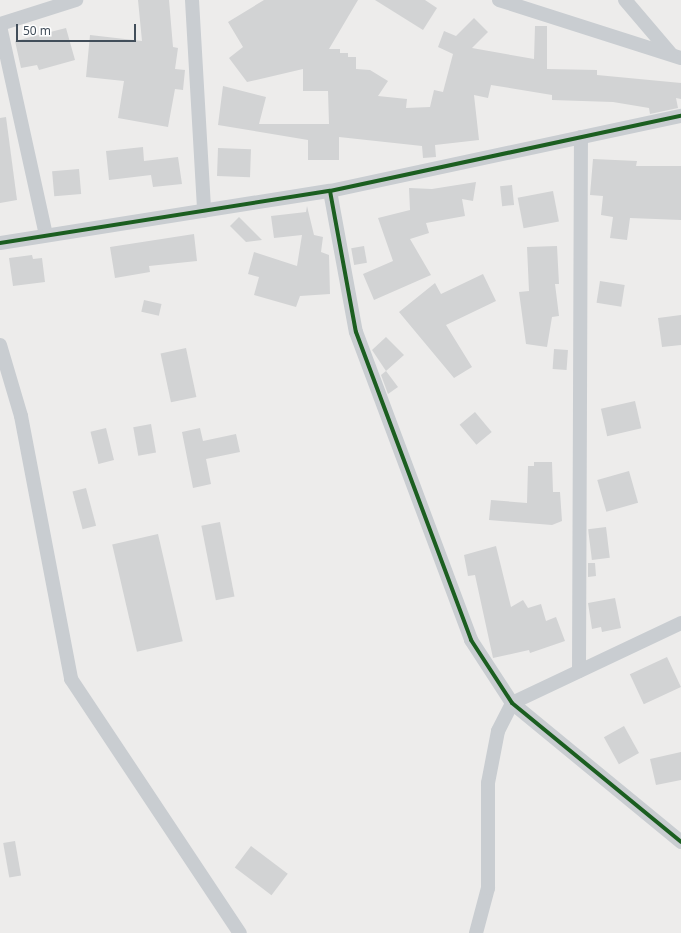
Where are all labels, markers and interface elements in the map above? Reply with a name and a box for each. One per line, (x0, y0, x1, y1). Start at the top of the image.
scale bar (18, 16, 138, 42)
text: 50 m (23, 22, 51, 39)

